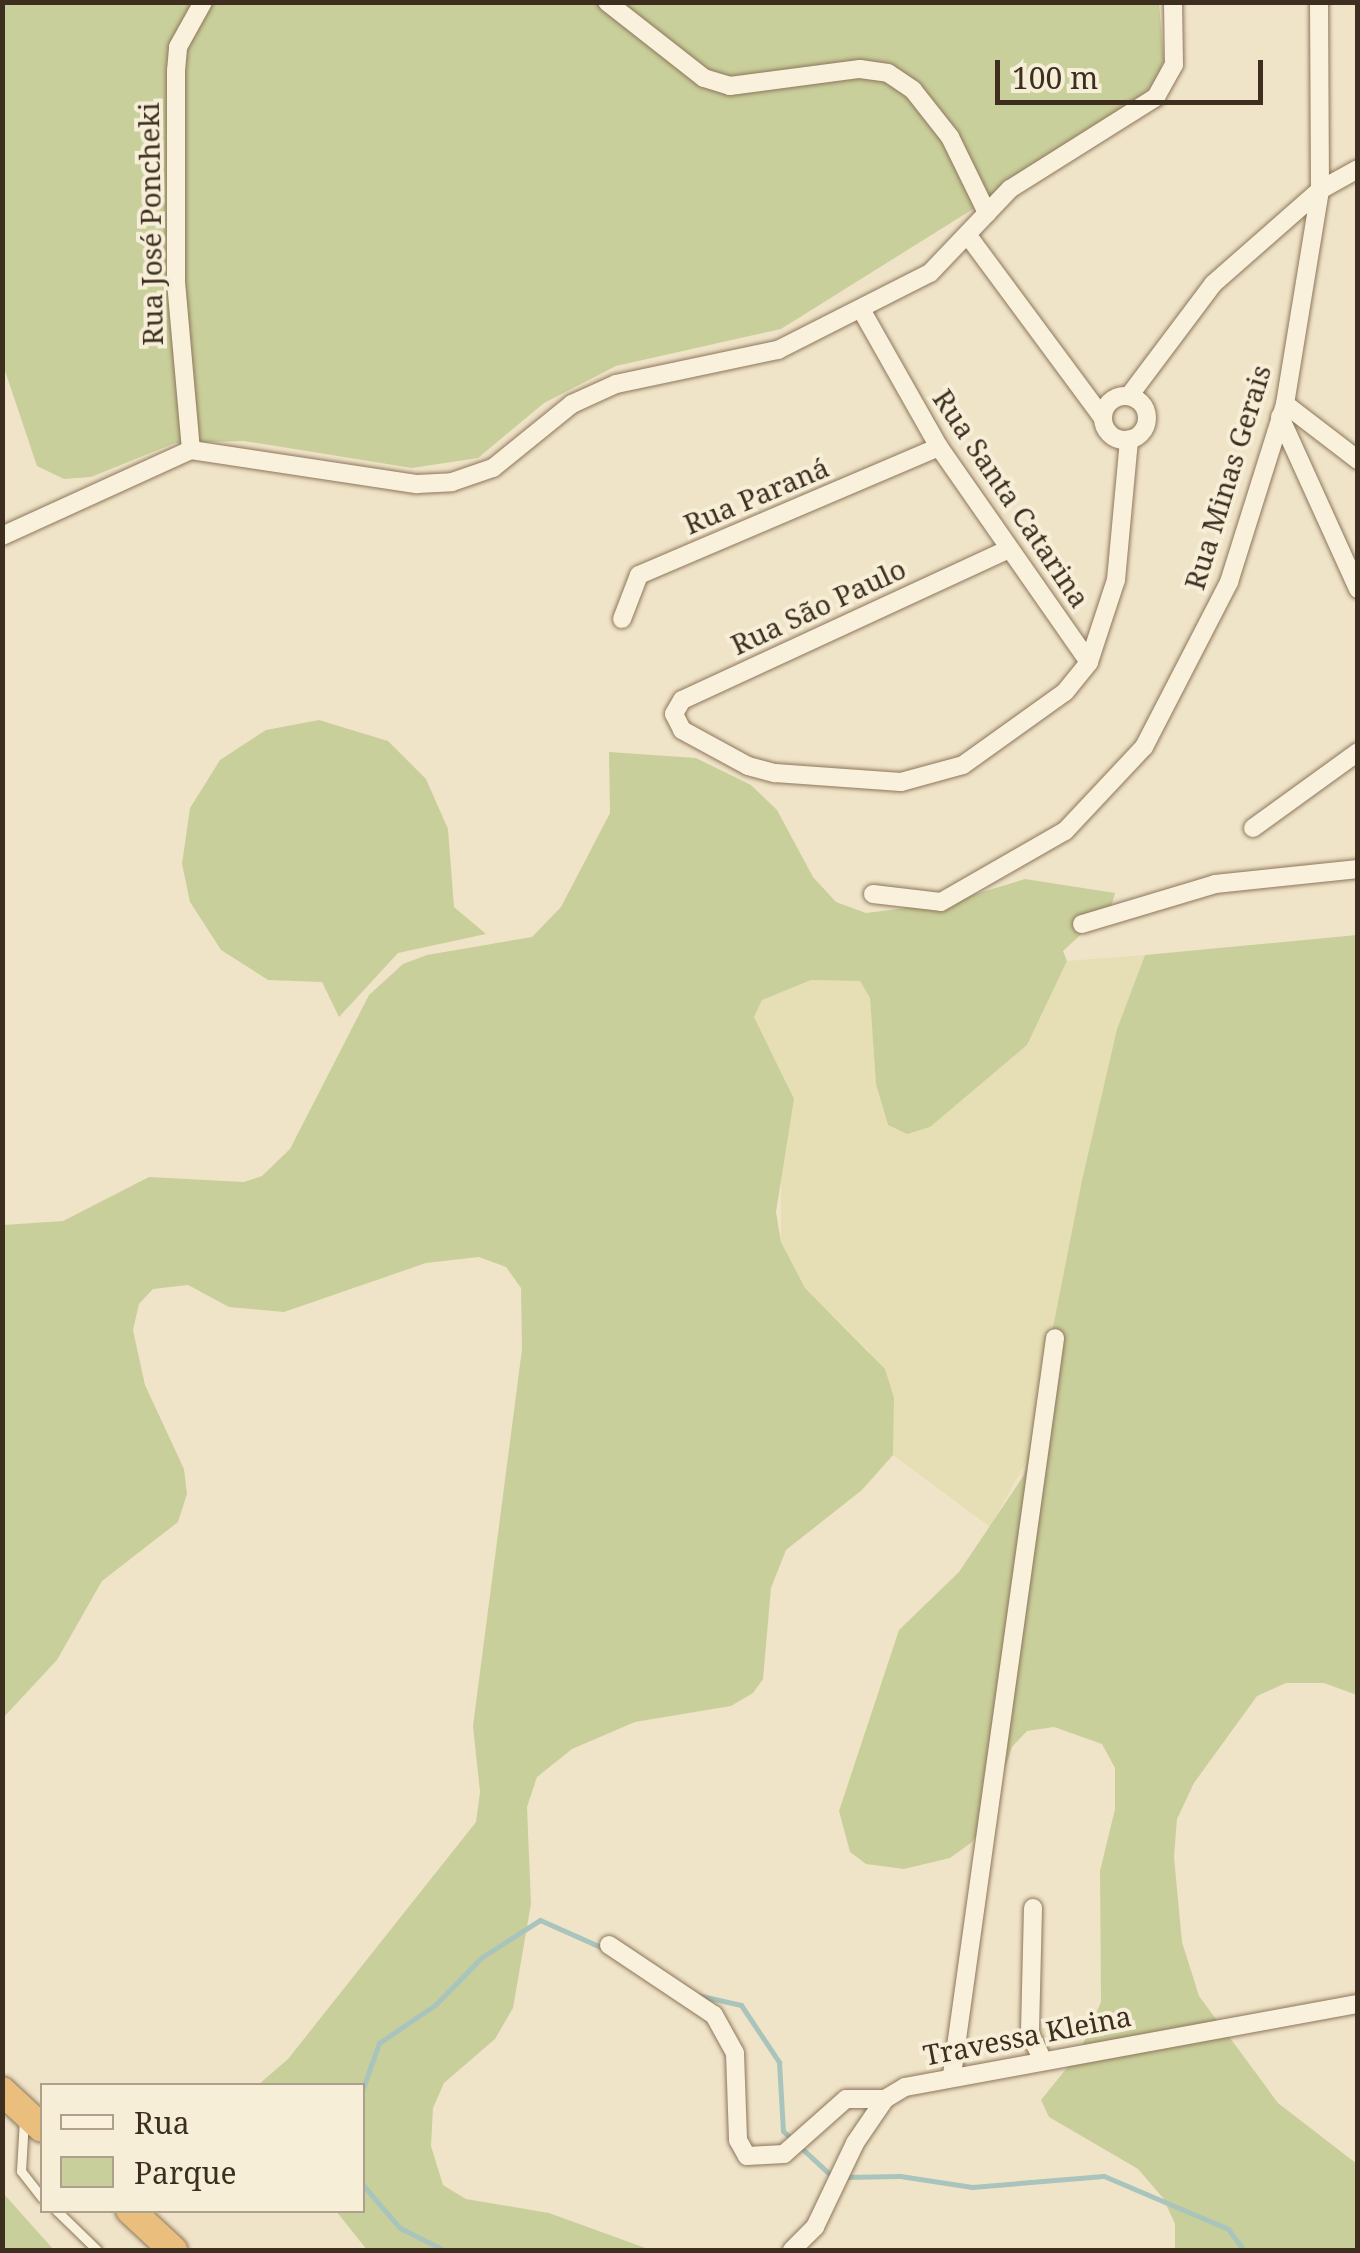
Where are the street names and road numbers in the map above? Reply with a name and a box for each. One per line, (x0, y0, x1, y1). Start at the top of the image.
street label: Rua José Poncheki (131, 102, 169, 346)
street label: Rua Minas Gerais (1177, 361, 1277, 593)
street label: Rua Santa Catarina (927, 383, 1097, 613)
street label: Rua Paraná (679, 449, 833, 541)
street label: Rua São Paulo (725, 551, 911, 661)
street label: Travessa Kleina (920, 1998, 1134, 2072)

